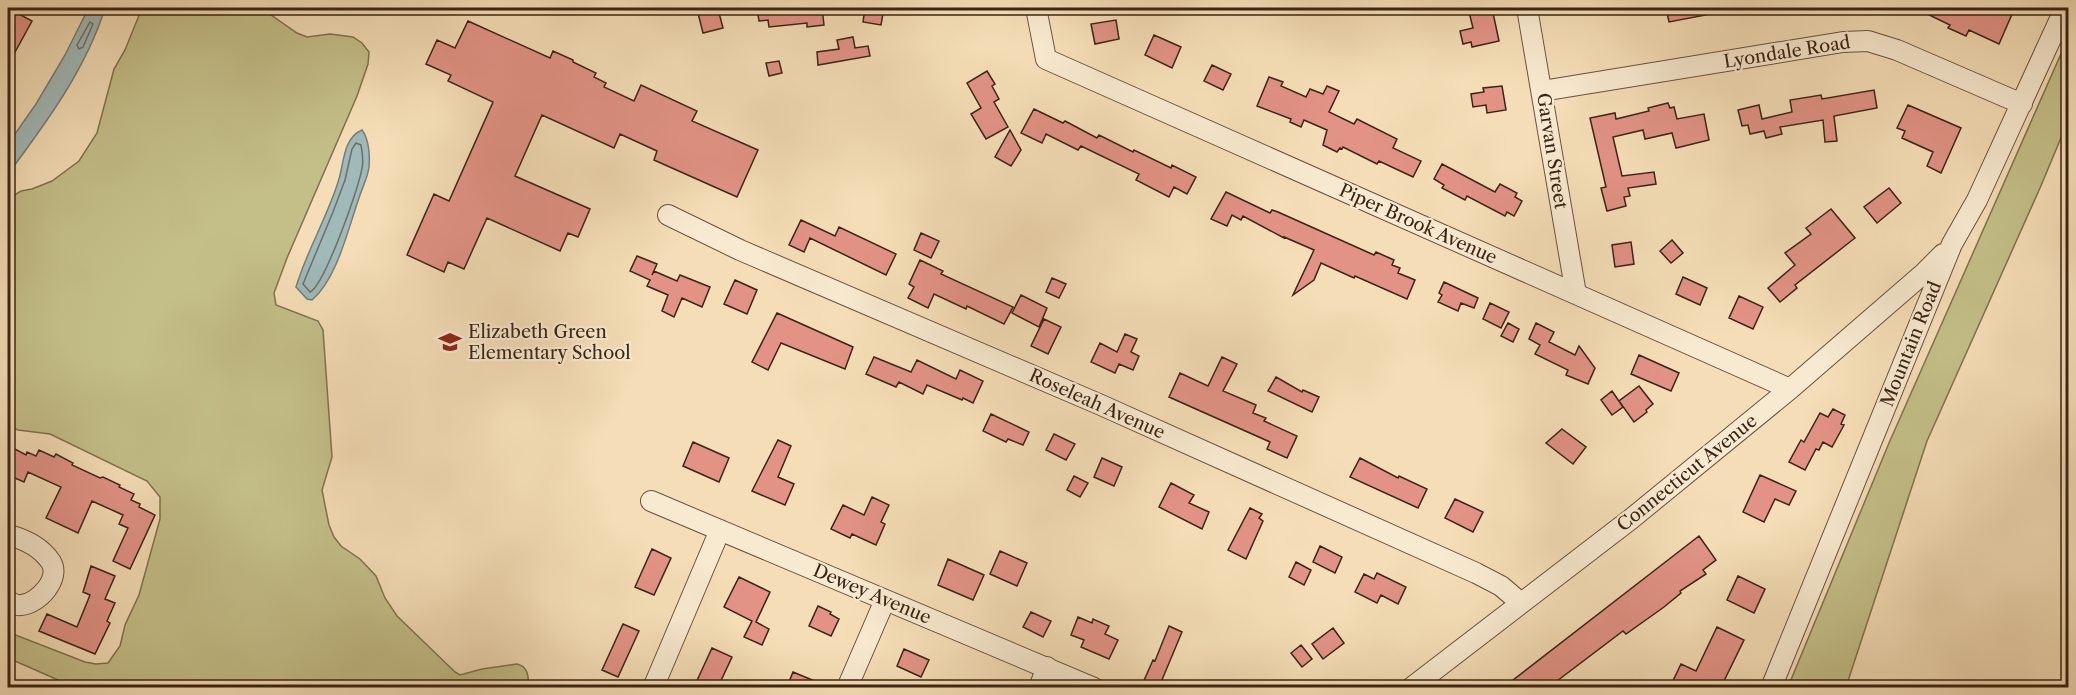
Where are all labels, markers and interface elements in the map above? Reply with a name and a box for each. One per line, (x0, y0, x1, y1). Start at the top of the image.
street label: Lyondale Road (1722, 31, 1852, 73)
street label: Garvan Street (1532, 91, 1572, 211)
street label: Piper Brook Avenue (1336, 179, 1500, 269)
street label: Mountain Road (1876, 278, 1946, 410)
place label: Elizabeth Green Elementary School (468, 321, 631, 364)
school or university icon: Elizabeth Green Elementary School (437, 329, 463, 355)
street label: Roseleah Avenue (1026, 364, 1168, 444)
street label: Connecticut Avenue (1613, 410, 1761, 536)
street label: Dewey Avenue (810, 559, 934, 629)

